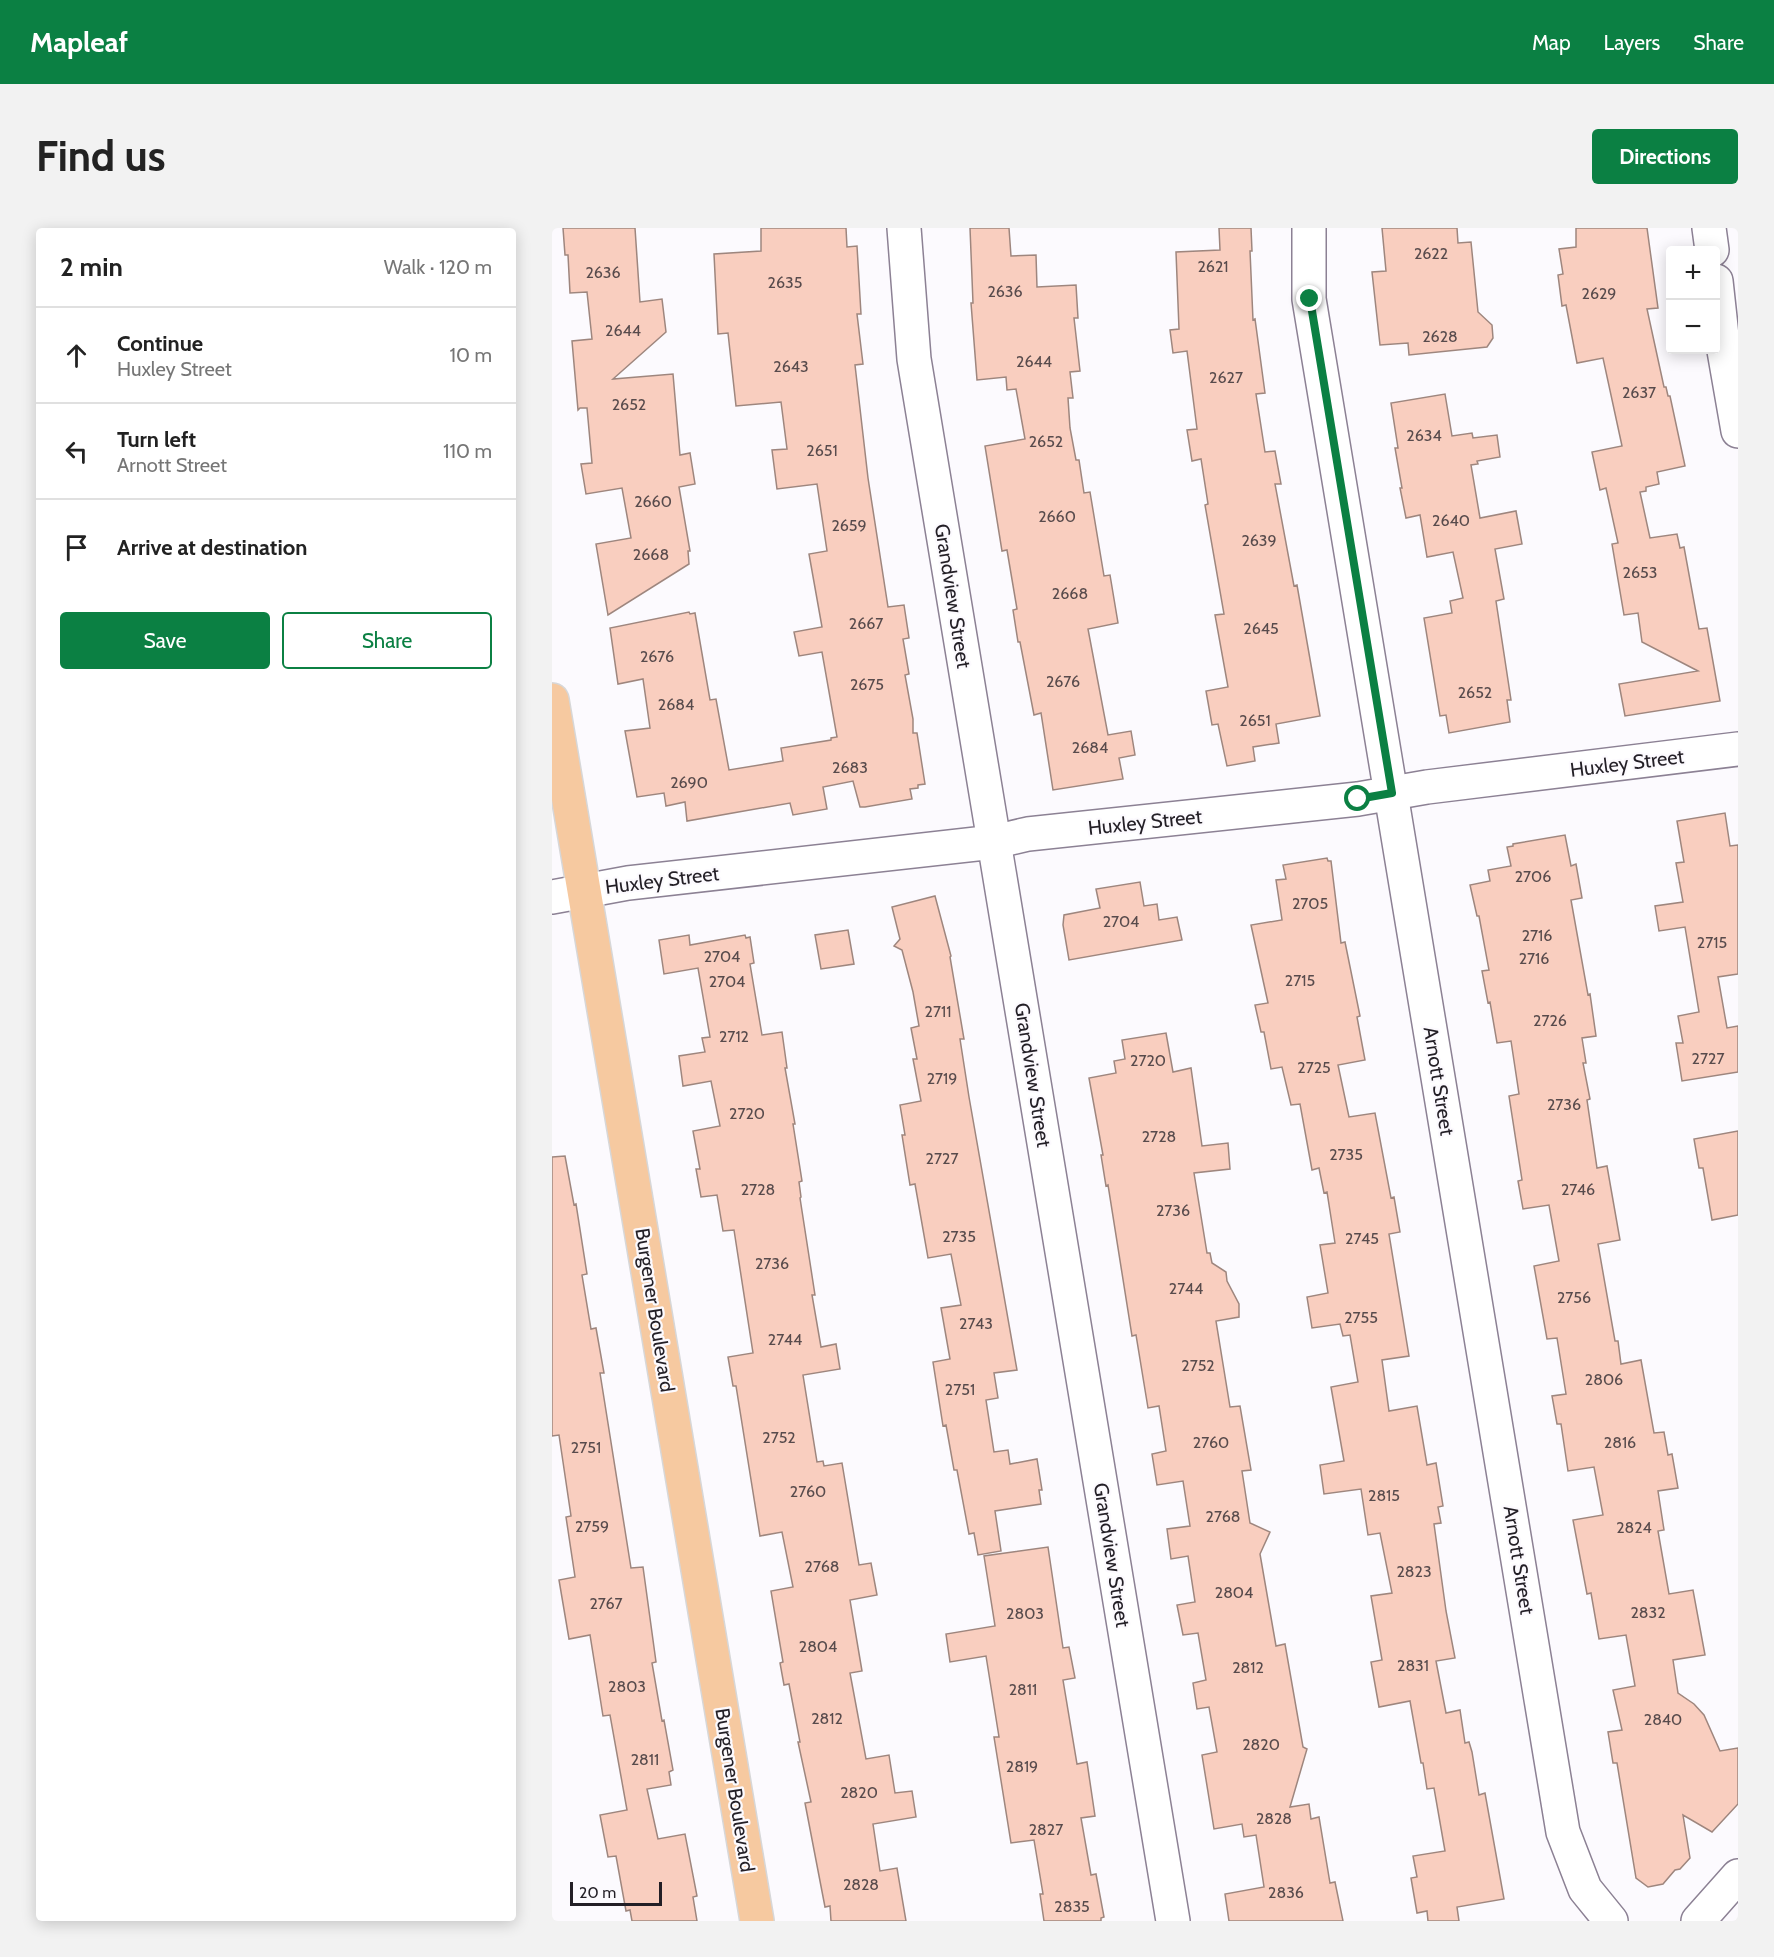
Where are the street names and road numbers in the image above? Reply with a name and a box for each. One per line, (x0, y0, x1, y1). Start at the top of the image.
street label: Grandview Street (930, 522, 976, 670)
street label: Huxley Street (1569, 744, 1686, 782)
street label: Huxley Street (1087, 804, 1204, 840)
street label: Huxley Street (604, 861, 721, 899)
street label: Grandview Street (1010, 1001, 1056, 1149)
street label: Arnott Street (1419, 1025, 1460, 1137)
street label: Burgener Boulevard (630, 1226, 680, 1394)
street label: Grandview Street (1089, 1481, 1135, 1629)
street label: Arnott Street (1499, 1504, 1540, 1616)
street label: Burgener Boulevard (710, 1706, 760, 1874)

